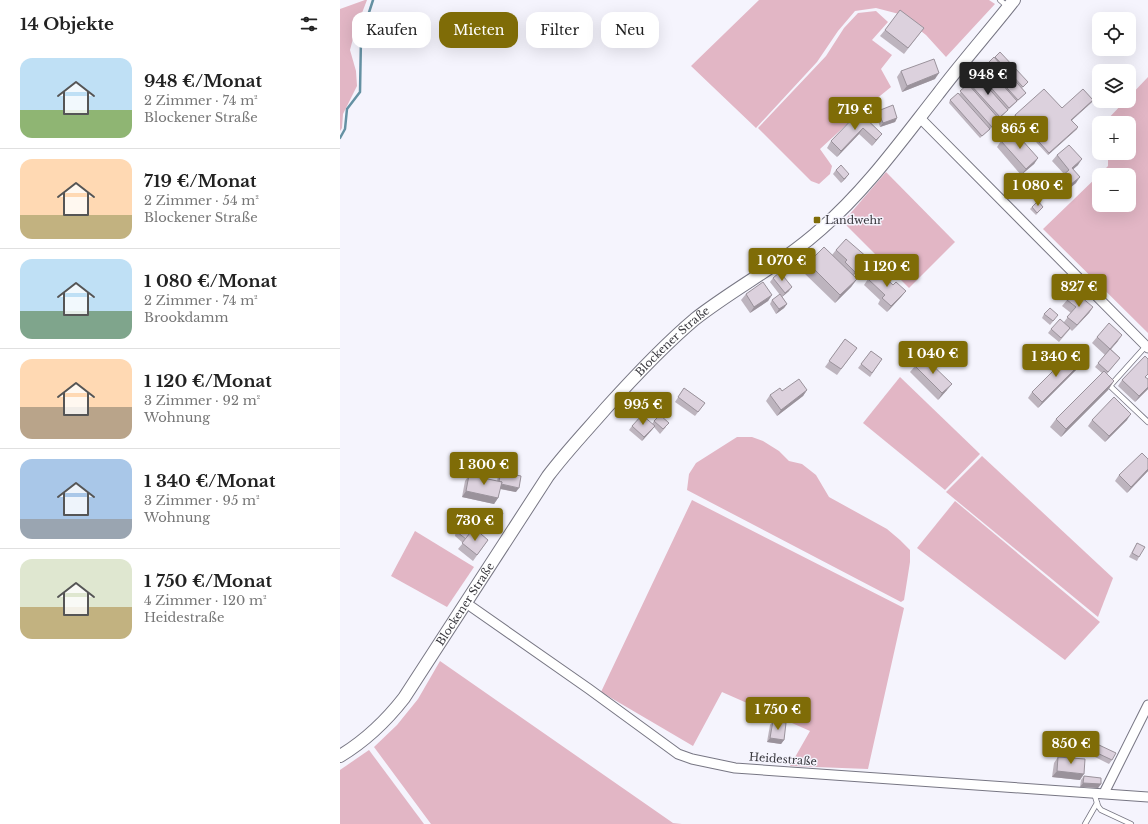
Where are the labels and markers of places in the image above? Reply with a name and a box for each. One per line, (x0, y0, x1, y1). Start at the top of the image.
pin: 948 € (960, 62, 1016, 96)
pin: 719 € (827, 97, 883, 131)
pin: 865 € (992, 116, 1048, 150)
pin: 1 080 € (1001, 173, 1075, 207)
place label: Landwehr (825, 213, 883, 227)
marker: Landwehr (812, 215, 822, 225)
pin: 1 070 € (745, 248, 819, 282)
pin: 1 120 € (850, 254, 924, 288)
pin: 827 € (1051, 274, 1107, 308)
pin: 1 040 € (896, 341, 970, 375)
pin: 1 340 € (1019, 344, 1093, 378)
pin: 995 € (615, 392, 671, 426)
pin: 1 300 € (447, 452, 521, 486)
pin: 730 € (447, 508, 503, 542)
pin: 1 750 € (741, 697, 815, 731)
pin: 850 € (1043, 731, 1099, 765)

